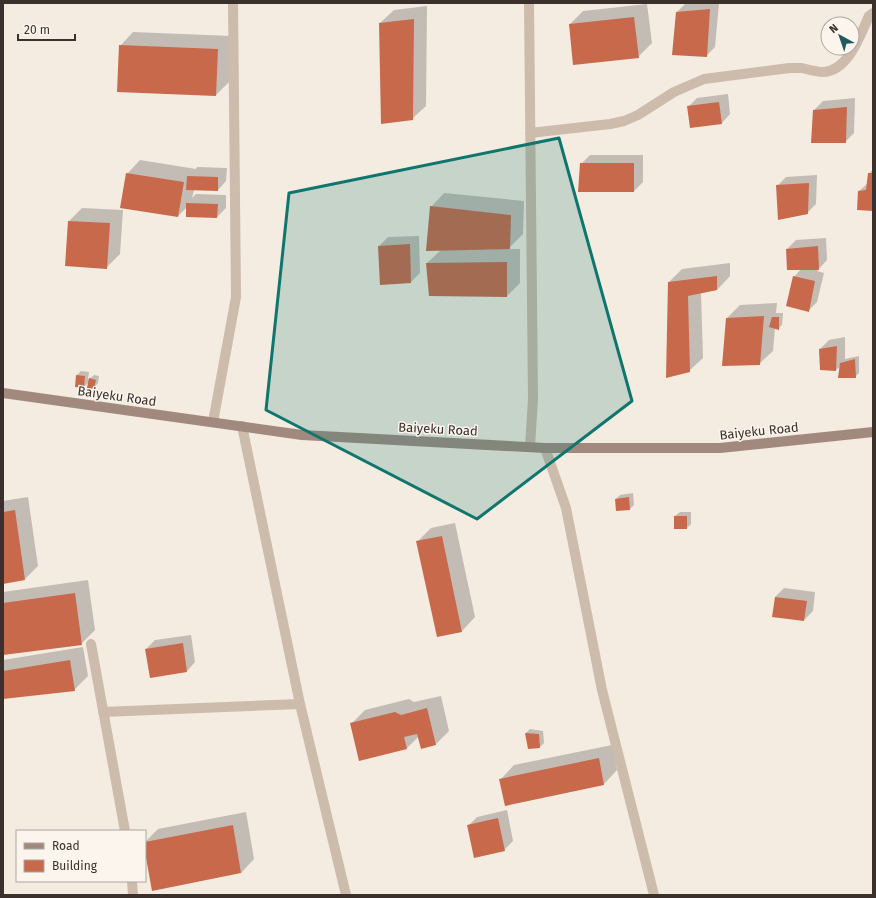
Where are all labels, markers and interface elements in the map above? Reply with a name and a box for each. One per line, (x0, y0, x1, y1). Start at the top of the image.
scale bar (18, 16, 75, 42)
north arrow (820, 16, 860, 56)
text: N (827, 21, 841, 36)
text: 20 m (24, 23, 50, 37)
street label: Baiyeku Road (77, 383, 157, 409)
street label: Baiyeku Road (398, 419, 478, 439)
street label: Baiyeku Road (719, 419, 799, 443)
legend (16, 830, 146, 882)
text: Road (52, 839, 80, 853)
text: Building (52, 859, 98, 873)

